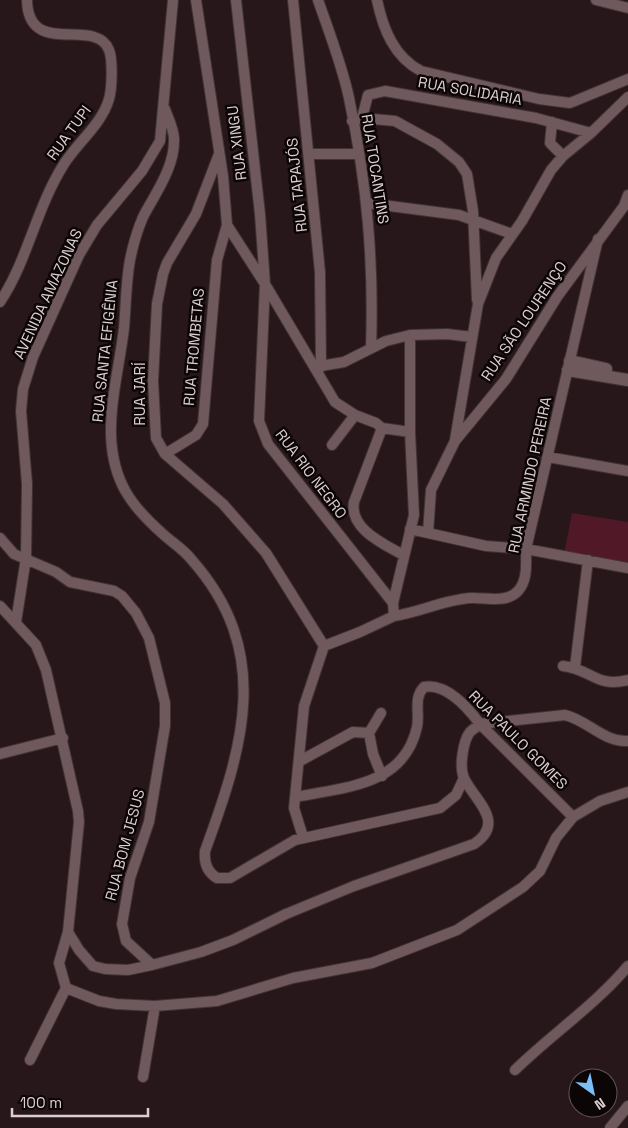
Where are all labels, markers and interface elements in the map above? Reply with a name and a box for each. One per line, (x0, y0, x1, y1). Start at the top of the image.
street label: RUA SOLIDARIA (417, 72, 524, 109)
street label: RUA TUPI (42, 101, 95, 164)
street label: RUA XINGU (222, 104, 251, 182)
street label: RUA TOCANTINS (357, 113, 394, 225)
street label: RUA TAPAJÓS (282, 137, 311, 233)
street label: AVENIDA AMAZONAS (9, 226, 86, 362)
street label: RUA SÃO LOURENÇO (477, 257, 571, 384)
street label: RUA SANTA EFIGÊNIA (88, 278, 121, 423)
street label: RUA TROMBETAS (179, 287, 208, 407)
street label: RUA JARÍ (130, 362, 149, 426)
street label: RUA ARMINDO PEREIRA (504, 394, 555, 555)
street label: RUA RIO NEGRO (272, 425, 351, 522)
street label: RUA PAULO GOMES (465, 686, 572, 793)
street label: RUA BOM JESUS (100, 787, 149, 903)
north arrow (568, 1068, 618, 1118)
scale bar (12, 1086, 149, 1118)
text: 100 m (20, 1093, 62, 1112)
text: N (591, 1094, 609, 1114)

